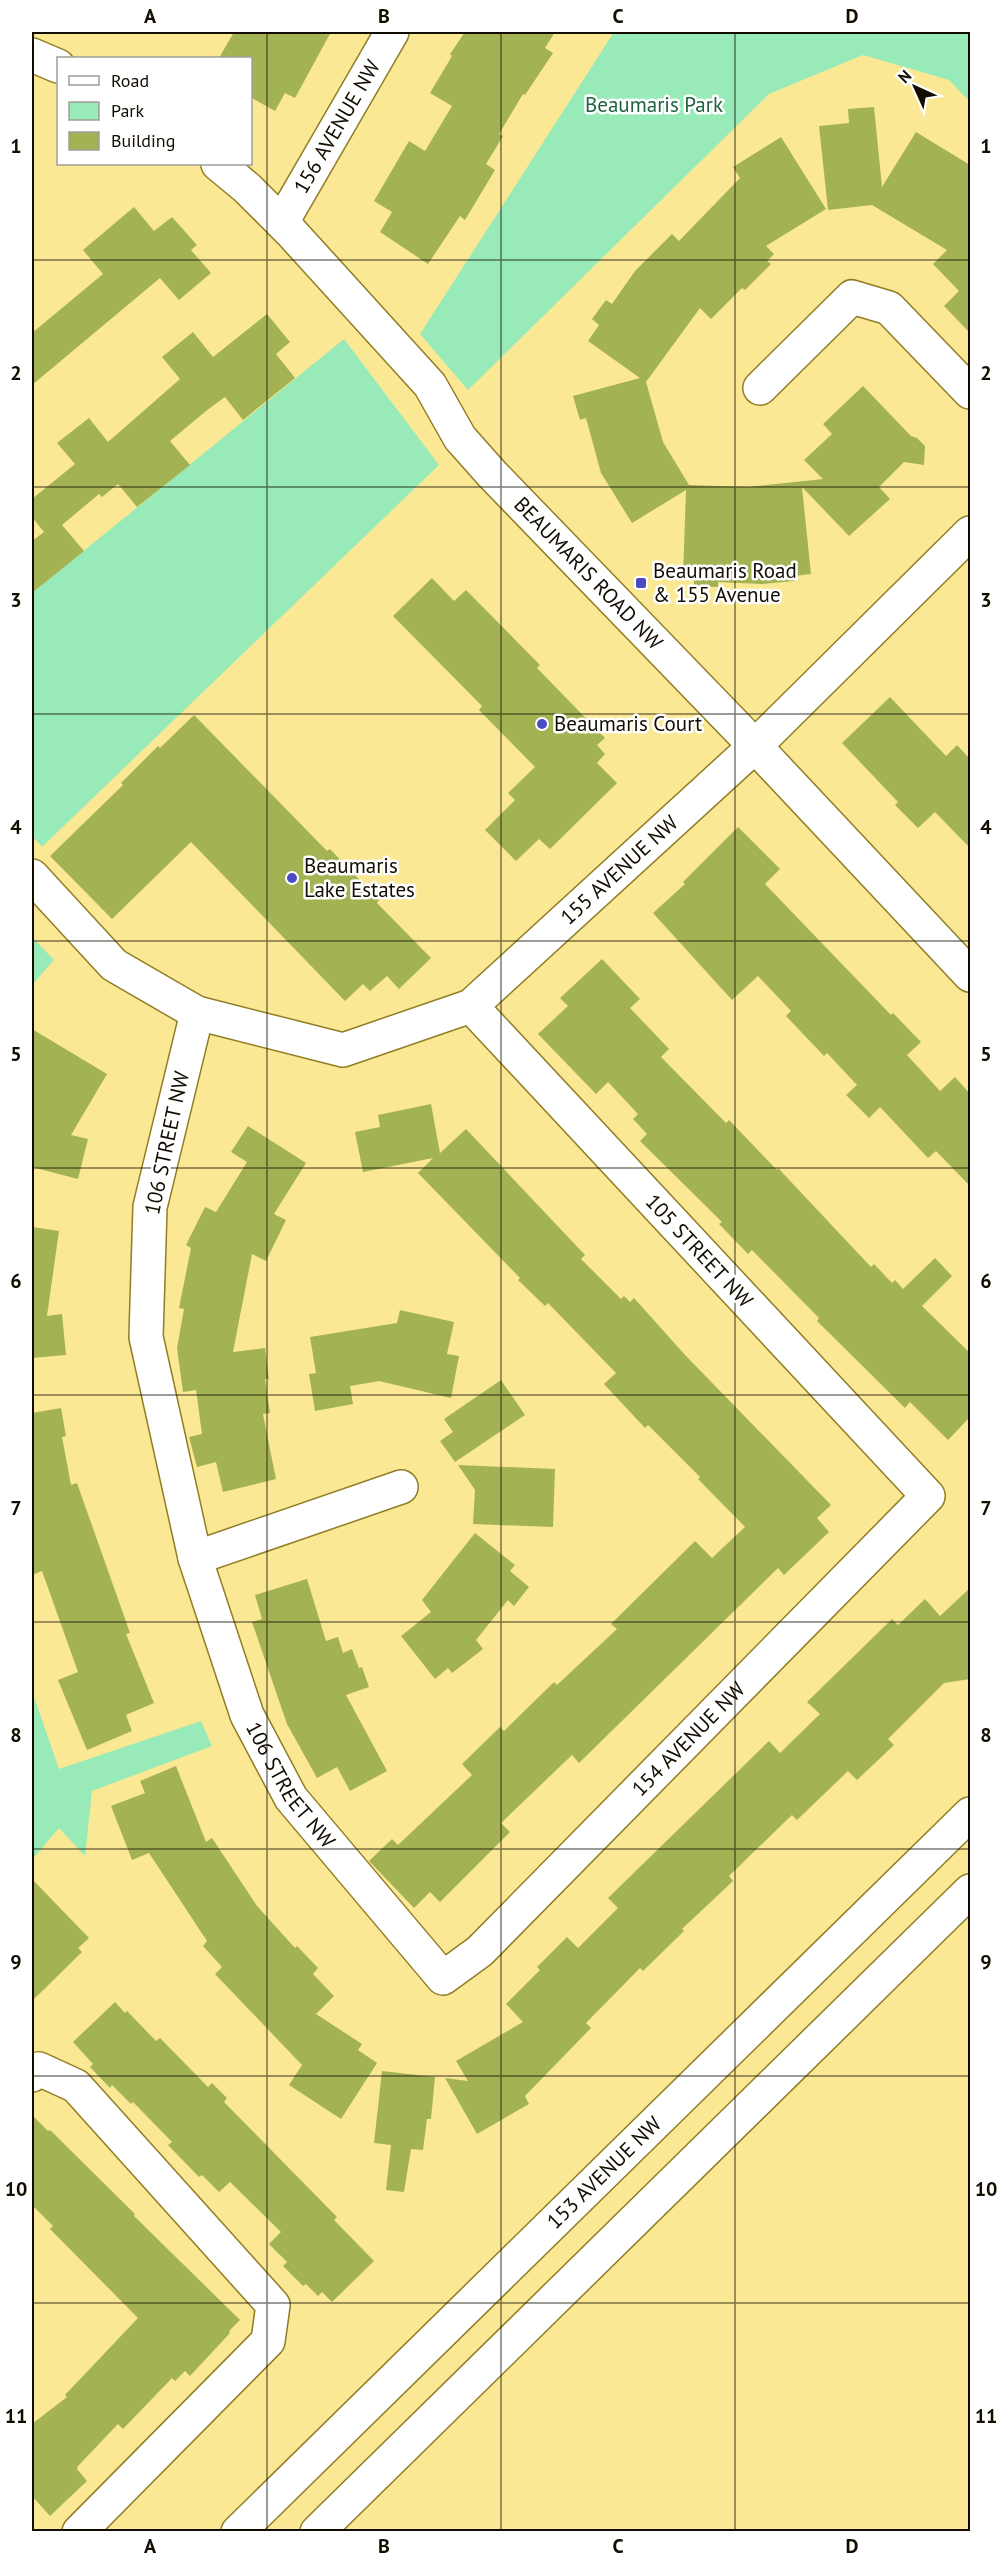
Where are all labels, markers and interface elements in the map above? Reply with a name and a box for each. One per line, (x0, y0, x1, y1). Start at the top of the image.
text: A (144, 3, 157, 29)
text: B (378, 3, 390, 29)
text: C (612, 3, 624, 29)
text: D (846, 3, 859, 29)
street label: 156 AVENUE NW (287, 54, 386, 198)
legend (57, 57, 252, 165)
north arrow (885, 57, 945, 117)
text: N (894, 66, 915, 87)
text: Road (111, 69, 149, 92)
park label: Beaumaris Park (585, 91, 723, 118)
text: Park (111, 99, 144, 122)
text: Building (111, 129, 175, 152)
text: 1 (10, 133, 22, 159)
text: 1 (980, 133, 992, 159)
text: 2 (10, 360, 22, 386)
text: 2 (980, 360, 992, 386)
street label: BEAUMARIS ROAD NW (508, 491, 669, 656)
place label: Beaumaris Road & 155 Avenue (653, 557, 797, 608)
marker: Beaumaris Road & 155 Avenue (634, 576, 648, 590)
text: 3 (10, 587, 22, 613)
text: 3 (980, 587, 992, 613)
place label: Beaumaris Court (554, 710, 702, 737)
marker: Beaumaris Court (535, 717, 549, 731)
street label: 155 AVENUE NW (555, 809, 684, 930)
text: 4 (10, 814, 22, 840)
text: 4 (980, 814, 992, 840)
place label: Beaumaris Lake Estates (304, 852, 415, 903)
marker: Beaumaris Lake Estates (285, 871, 299, 885)
text: 5 (10, 1041, 22, 1067)
text: 5 (980, 1041, 992, 1067)
street label: 106 STREET NW (138, 1068, 195, 1217)
street label: 105 STREET NW (640, 1188, 759, 1314)
text: 6 (10, 1268, 22, 1294)
text: 6 (980, 1268, 992, 1294)
text: 7 (10, 1495, 22, 1521)
text: 7 (980, 1495, 992, 1521)
street label: 154 AVENUE NW (626, 1675, 751, 1802)
street label: 106 STREET NW (240, 1717, 342, 1854)
text: 8 (10, 1722, 22, 1748)
text: 8 (980, 1722, 992, 1748)
text: 9 (10, 1949, 22, 1975)
text: 9 (980, 1949, 992, 1975)
street label: 153 AVENUE NW (541, 2110, 667, 2235)
text: 10 (5, 2176, 27, 2202)
text: 10 (975, 2176, 997, 2202)
text: 11 (5, 2403, 27, 2429)
text: 11 (975, 2403, 997, 2429)
text: A (144, 2533, 157, 2559)
text: B (378, 2533, 390, 2559)
text: C (612, 2533, 624, 2559)
text: D (846, 2533, 859, 2559)

